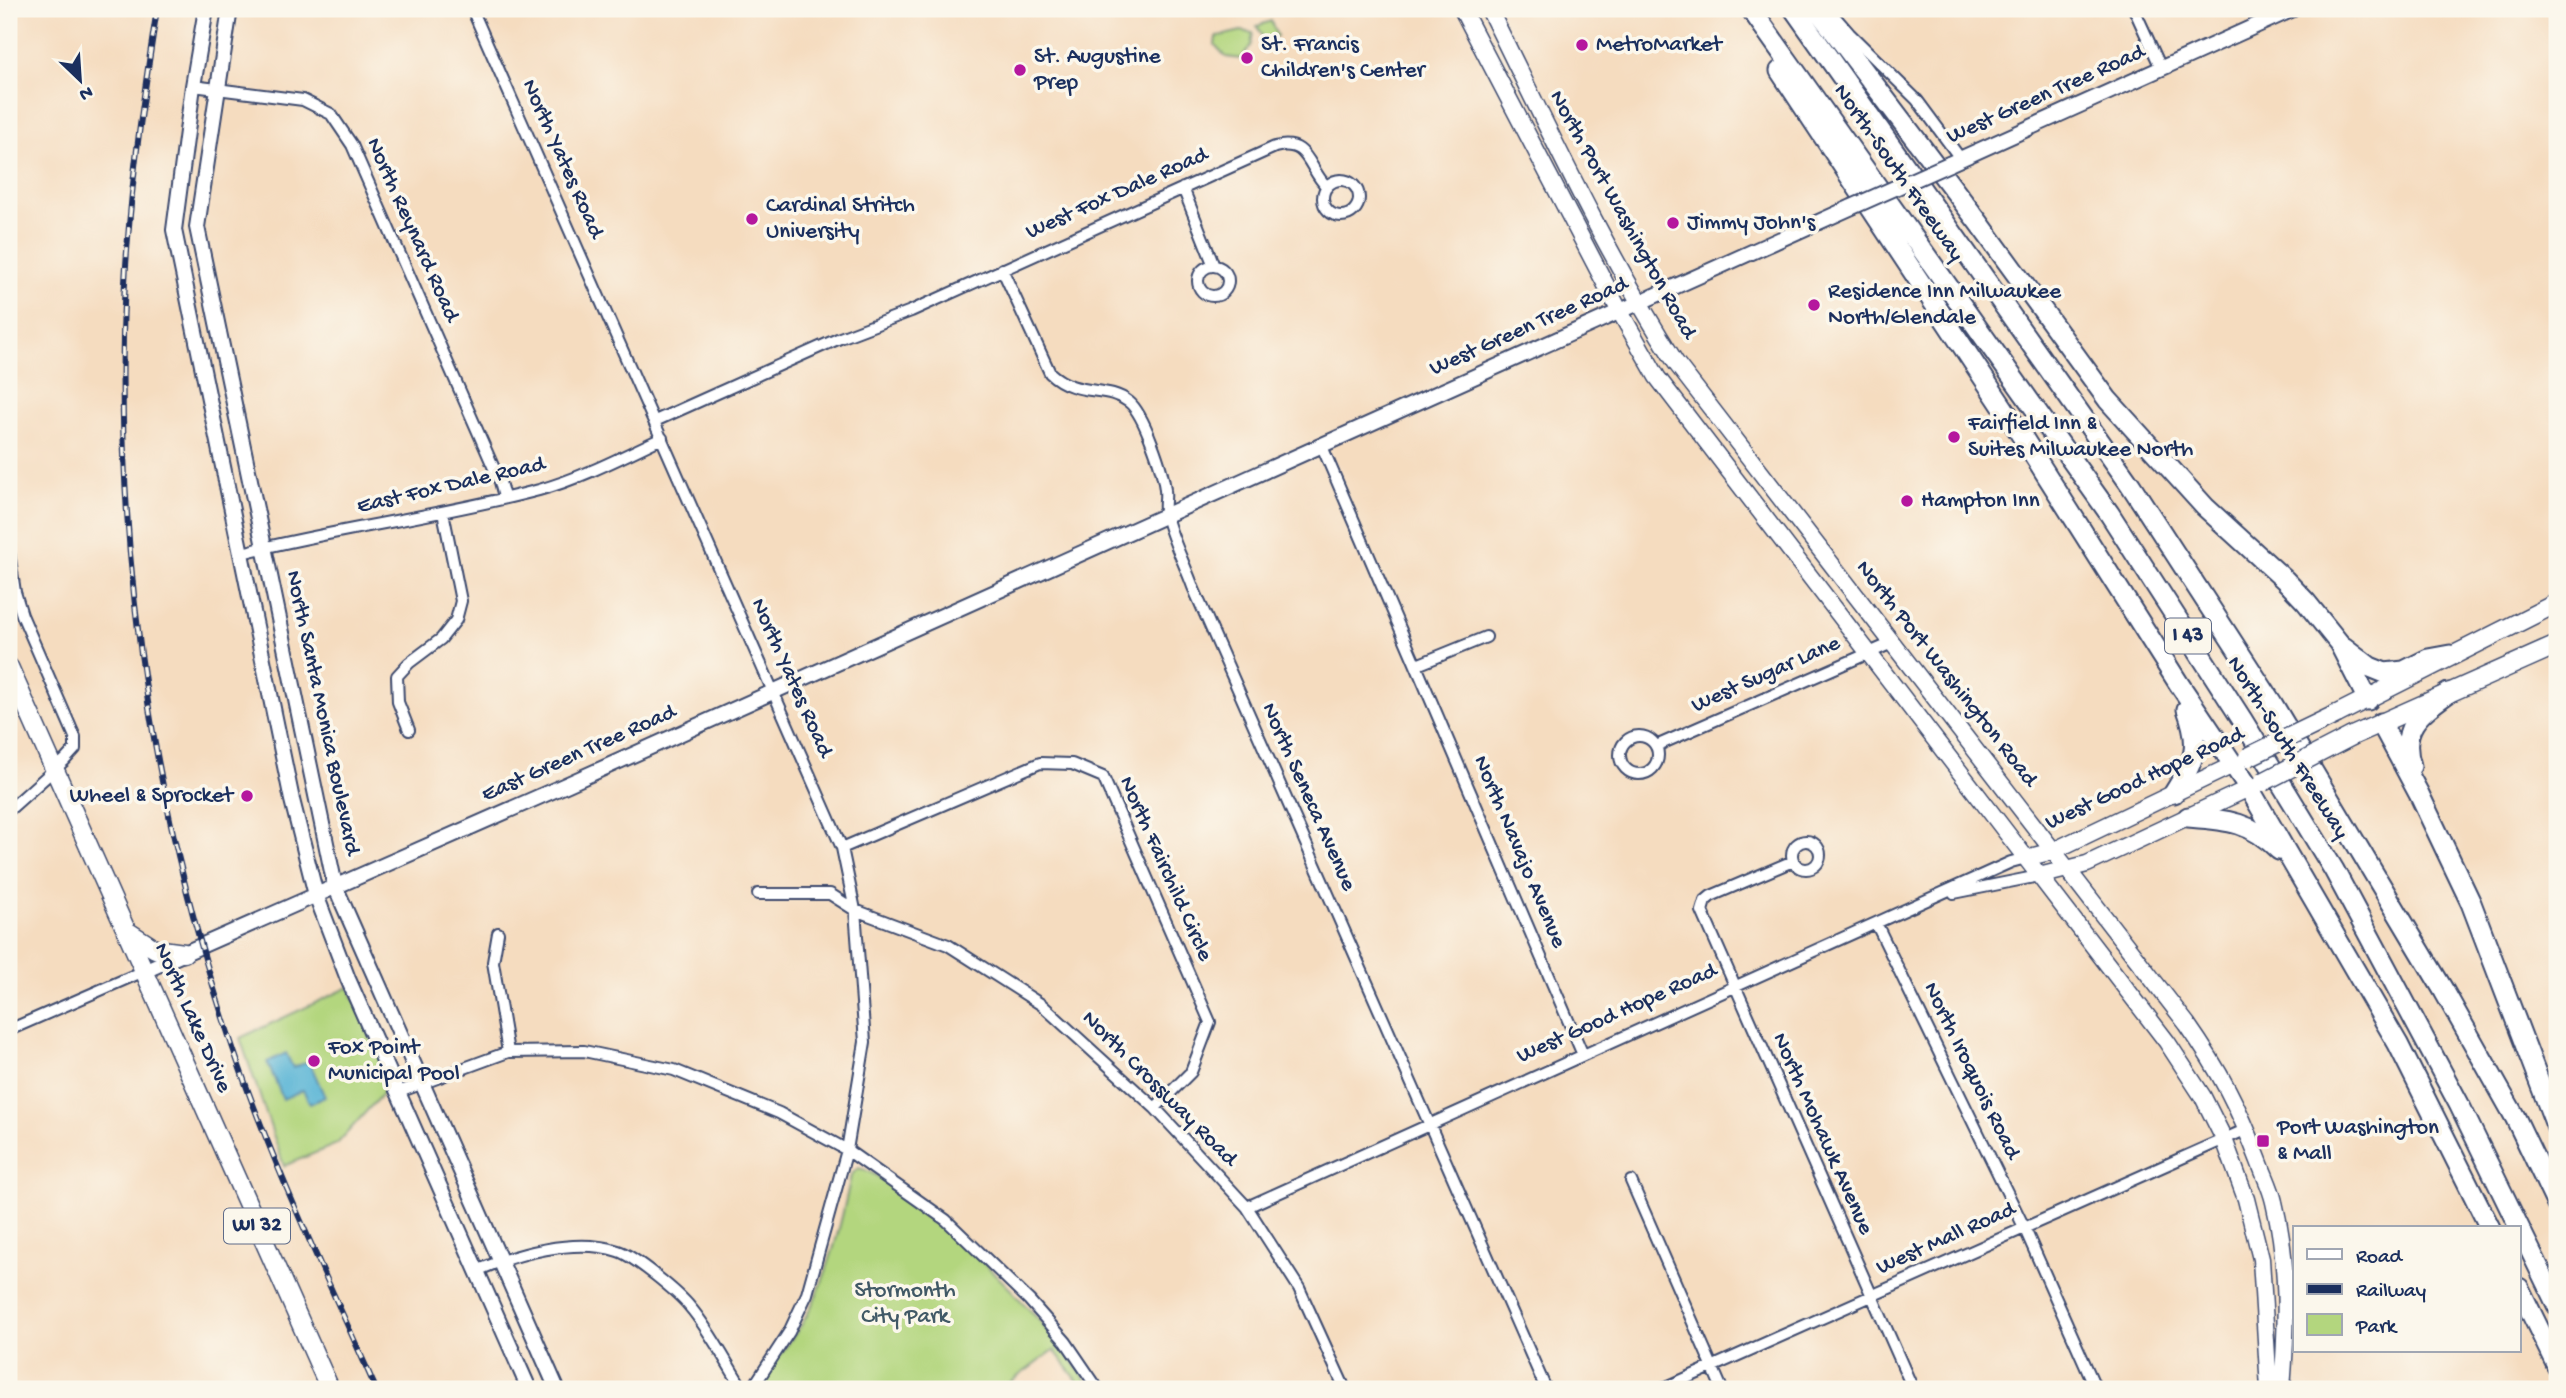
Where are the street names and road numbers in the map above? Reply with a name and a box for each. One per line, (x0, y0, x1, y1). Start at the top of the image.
street label: West Green Tree Road (1943, 39, 2151, 151)
street label: North Yates Road (515, 75, 610, 244)
street label: North-South Freeway (1827, 79, 1969, 267)
street label: North Port Washington Road (1542, 86, 1702, 345)
street label: North Reynard Road (359, 134, 465, 328)
street label: West Fox Dale Road (1022, 141, 1214, 246)
street label: West Green Tree Road (1426, 271, 1634, 383)
street label: East Fox Dale Road (354, 451, 549, 521)
street label: North Port Washington Road (1849, 555, 2044, 794)
street label: North Santa Monica Boulevard (279, 568, 366, 859)
street label: North Yates Road (744, 594, 839, 763)
road number: I 43 (2165, 618, 2211, 654)
street label: West Sugar Lane (1688, 630, 1845, 720)
street label: North-South Freeway (2220, 652, 2354, 844)
street label: East Green Tree Road (478, 698, 682, 809)
street label: North Seneca Avenue (1254, 699, 1362, 896)
street label: West Good Hope Road (2041, 720, 2250, 837)
street label: North Navajo Avenue (1466, 752, 1572, 953)
street label: North Fairchild Circle (1112, 772, 1218, 967)
street label: North Lake Drive (147, 939, 238, 1098)
street label: West Good Hope Road (1513, 957, 1723, 1070)
street label: North Iroquois Road (1916, 978, 2026, 1165)
street label: North Crossway Road (1075, 1005, 1244, 1174)
street label: North Mohawk Avenue (1765, 1029, 1879, 1240)
street label: West Mall Road (1872, 1196, 2021, 1282)
road number: WI 32 (224, 1208, 290, 1244)

